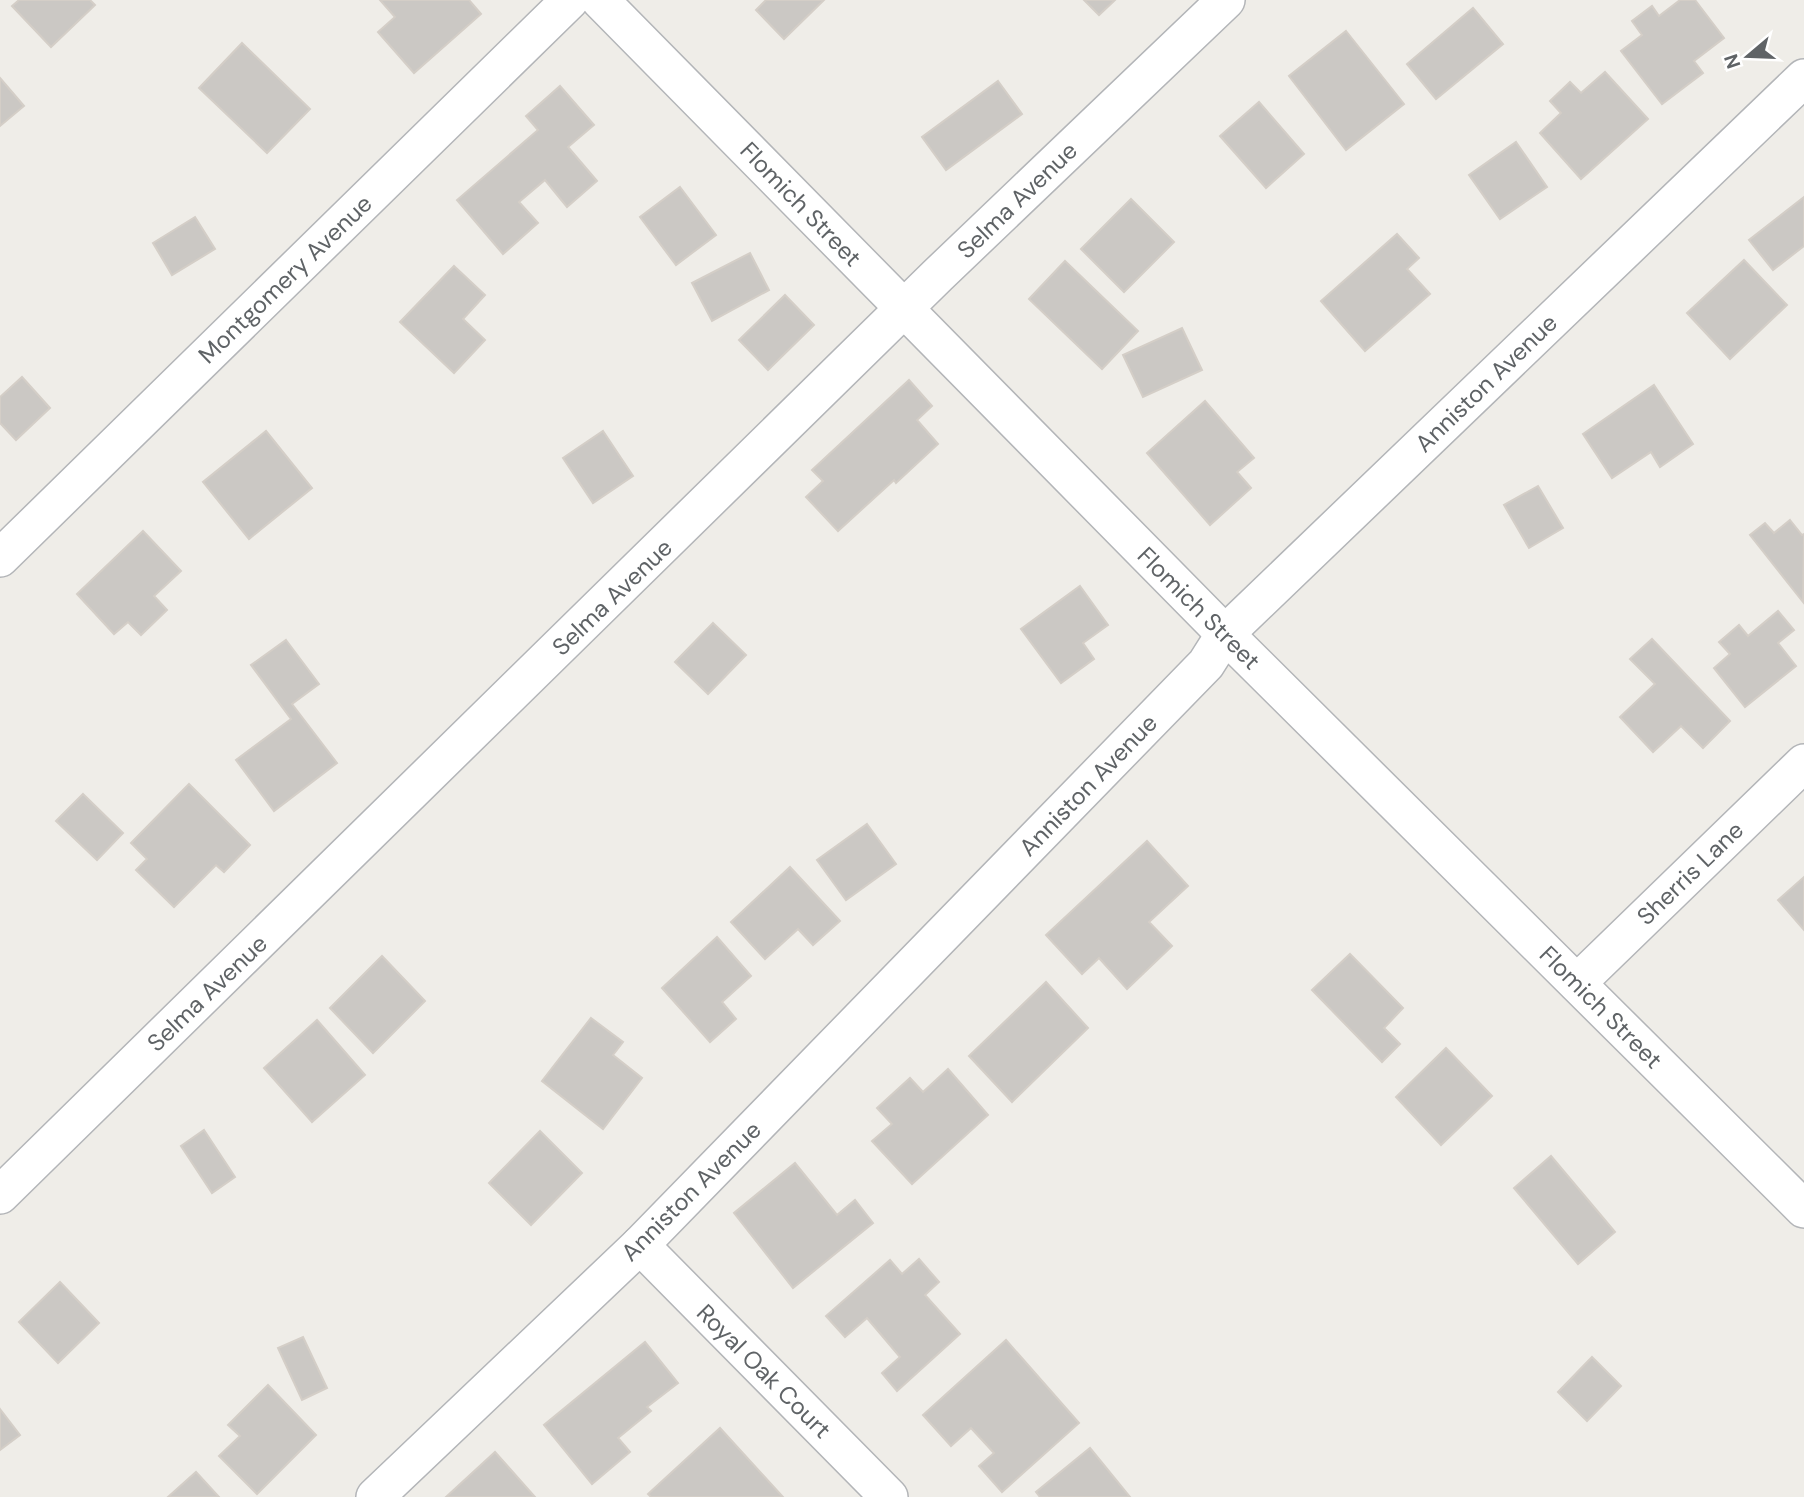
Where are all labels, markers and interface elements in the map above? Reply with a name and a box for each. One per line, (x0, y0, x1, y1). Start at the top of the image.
north arrow (1713, 21, 1783, 91)
text: N (1718, 51, 1746, 72)
street label: Flomich Street (734, 135, 868, 273)
street label: Selma Avenue (950, 135, 1084, 265)
street label: Montgomery Avenue (192, 188, 378, 370)
street label: Anniston Avenue (1408, 307, 1564, 459)
street label: Selma Avenue (545, 532, 679, 662)
street label: Flomich Street (1131, 540, 1267, 676)
street label: Anniston Avenue (1012, 707, 1164, 863)
street label: Sherris Lane (1630, 814, 1750, 932)
street label: Selma Avenue (140, 928, 274, 1058)
street label: Flomich Street (1533, 939, 1669, 1075)
street label: Anniston Avenue (614, 1114, 768, 1268)
street label: Royal Oak Court (690, 1297, 838, 1445)

